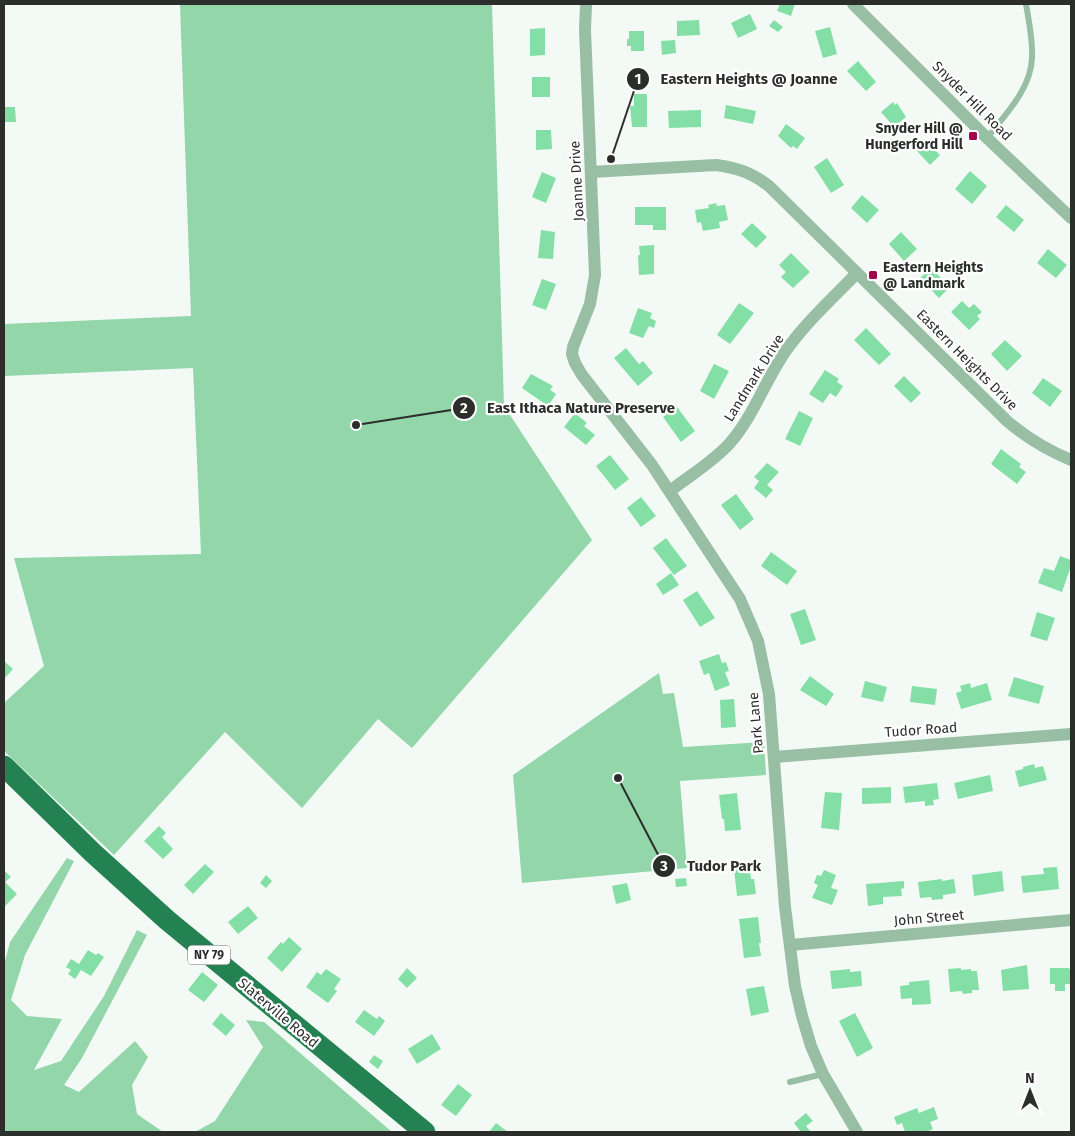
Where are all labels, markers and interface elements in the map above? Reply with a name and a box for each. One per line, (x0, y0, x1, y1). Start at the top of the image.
street label: Snyder Hill Road (929, 58, 1015, 144)
callout: Eastern Heights @ Joanne (625, 64, 848, 94)
text: 1 (635, 70, 641, 88)
text: Eastern Heights @ Joanne (660, 70, 838, 88)
place label: Snyder Hill @ Hungerford Hill (865, 120, 964, 153)
marker: Snyder Hill @ Hungerford Hill (967, 130, 979, 142)
street label: Joanne Drive (566, 140, 588, 222)
place label: Eastern Heights @ Landmark (883, 259, 984, 292)
marker: Eastern Heights @ Landmark (867, 269, 879, 281)
street label: Eastern Heights Drive (913, 306, 1021, 414)
street label: Landmark Drive (720, 331, 788, 425)
callout: East Ithaca Nature Preserve (451, 393, 685, 423)
text: 2 (460, 399, 468, 417)
text: East Ithaca Nature Preserve (487, 399, 675, 417)
street label: Park Lane (745, 692, 767, 754)
street label: Tudor Road (884, 719, 958, 741)
callout: Tudor Park (652, 851, 771, 881)
text: 3 (659, 857, 668, 875)
text: Tudor Park (687, 857, 762, 875)
street label: John Street (893, 906, 966, 930)
road number: NY 79 (188, 946, 230, 964)
street label: Slaterville Road (234, 974, 322, 1052)
north arrow (1005, 1066, 1055, 1116)
text: N (1025, 1070, 1035, 1087)

